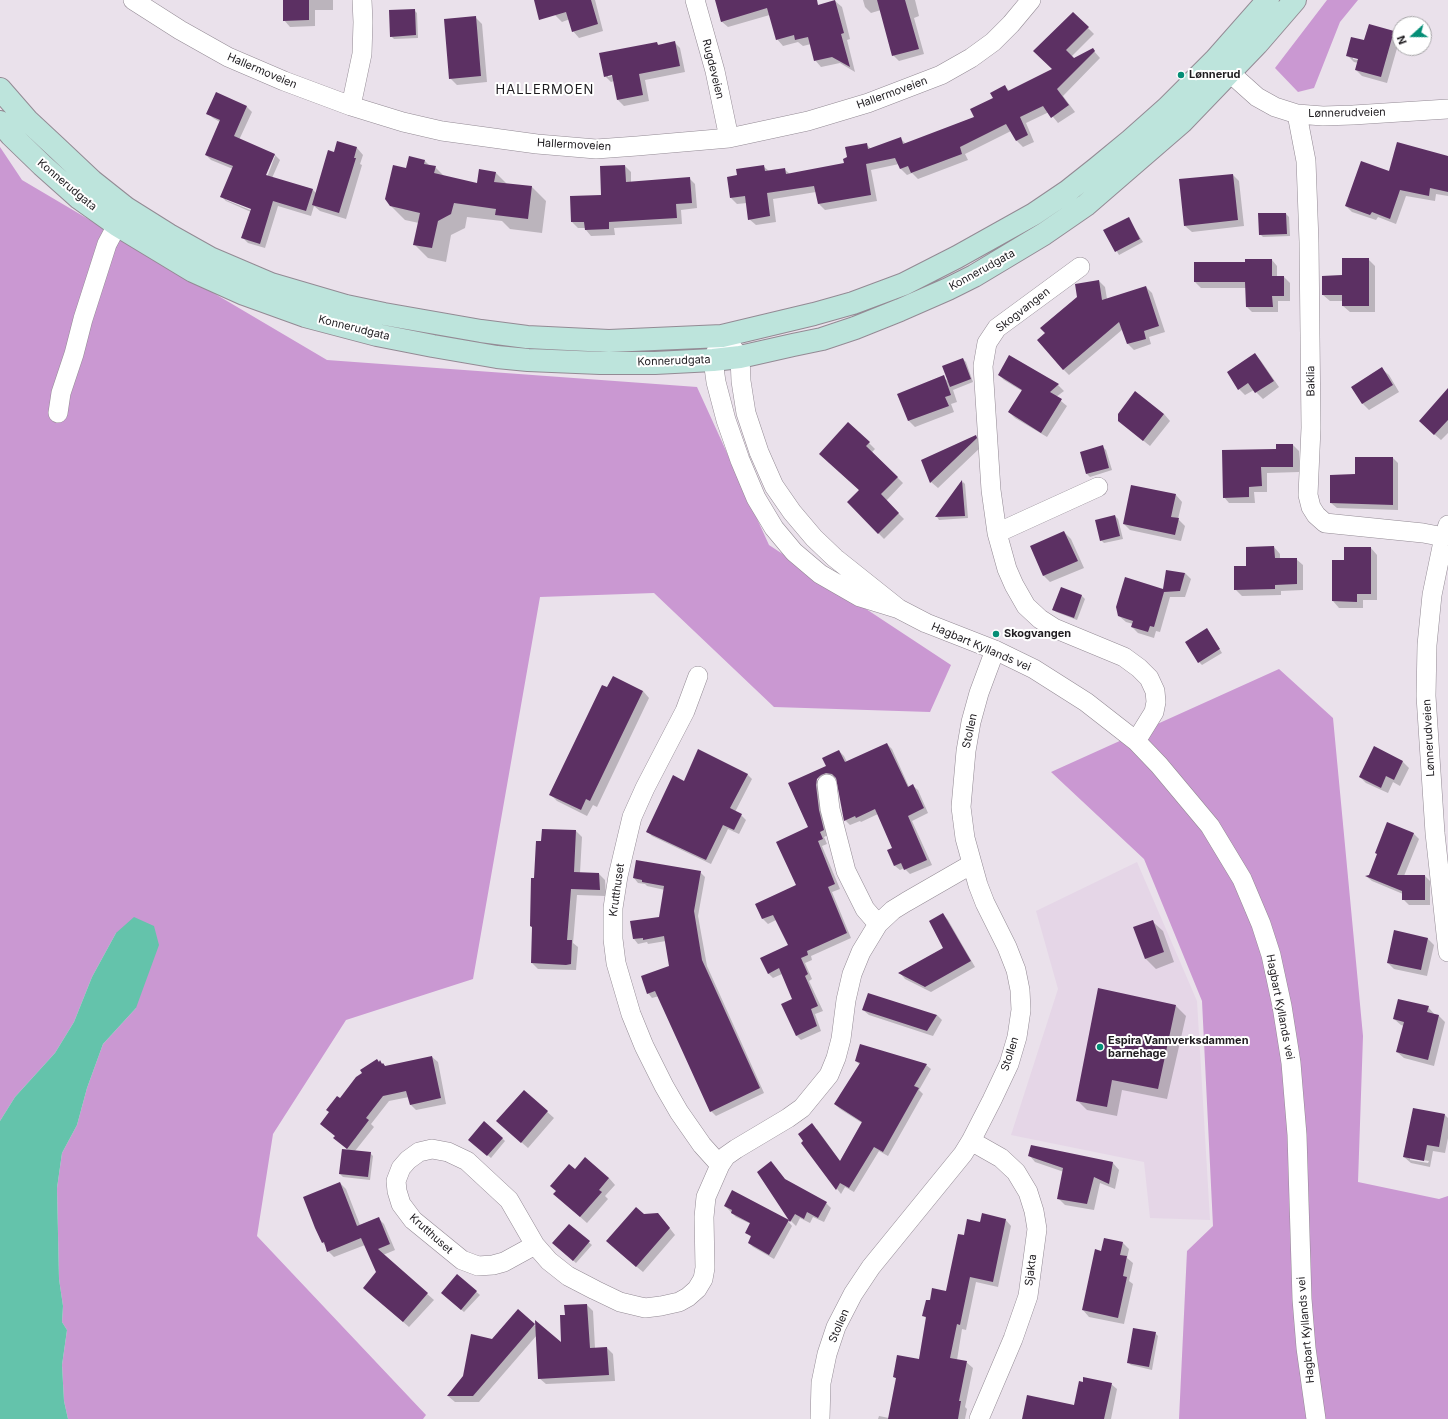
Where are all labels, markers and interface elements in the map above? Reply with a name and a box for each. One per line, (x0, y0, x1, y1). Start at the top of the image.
north arrow (1392, 16, 1432, 56)
text: N (1394, 34, 1410, 46)
street label: Rugdeveien (699, 38, 727, 100)
street label: Hallermoveien (225, 50, 299, 92)
place label: Lønnerud (1189, 68, 1240, 82)
marker: Lønnerud (1176, 70, 1186, 80)
street label: Hallermoveien (855, 74, 929, 112)
district label: HALLERMOEN (496, 82, 594, 98)
street label: Lønnerudveien (1308, 106, 1386, 120)
street label: Hallermoveien (537, 136, 611, 154)
street label: Konnerudgata (35, 156, 99, 214)
street label: Konnerudgata (947, 247, 1017, 293)
street label: Skogvangen (993, 285, 1053, 335)
street label: Konnerudgata (317, 313, 391, 343)
street label: Konnerudgata (637, 353, 711, 369)
street label: Baklia (1304, 365, 1318, 397)
street label: Hagbart Kyllands vei (929, 620, 1033, 674)
place label: Skogvangen (1004, 627, 1071, 641)
marker: Skogvangen (991, 629, 1001, 639)
street label: Lønnerudveien (1420, 699, 1438, 777)
street label: Stollen (960, 712, 980, 750)
street label: Krutthuset (607, 862, 627, 918)
street label: Hagbart Kyllands vei (1263, 953, 1297, 1061)
place label: Espira Vannverksdammen barnehage (1108, 1034, 1248, 1060)
street label: Stollen (998, 1035, 1022, 1073)
marker: Espira Vannverksdammen barnehage (1095, 1042, 1105, 1052)
street label: Krutthuset (407, 1211, 455, 1257)
street label: Sjakta (1023, 1253, 1039, 1287)
street label: Hagbart Kyllands vei (1295, 1276, 1317, 1384)
street label: Stollen (826, 1307, 852, 1345)

